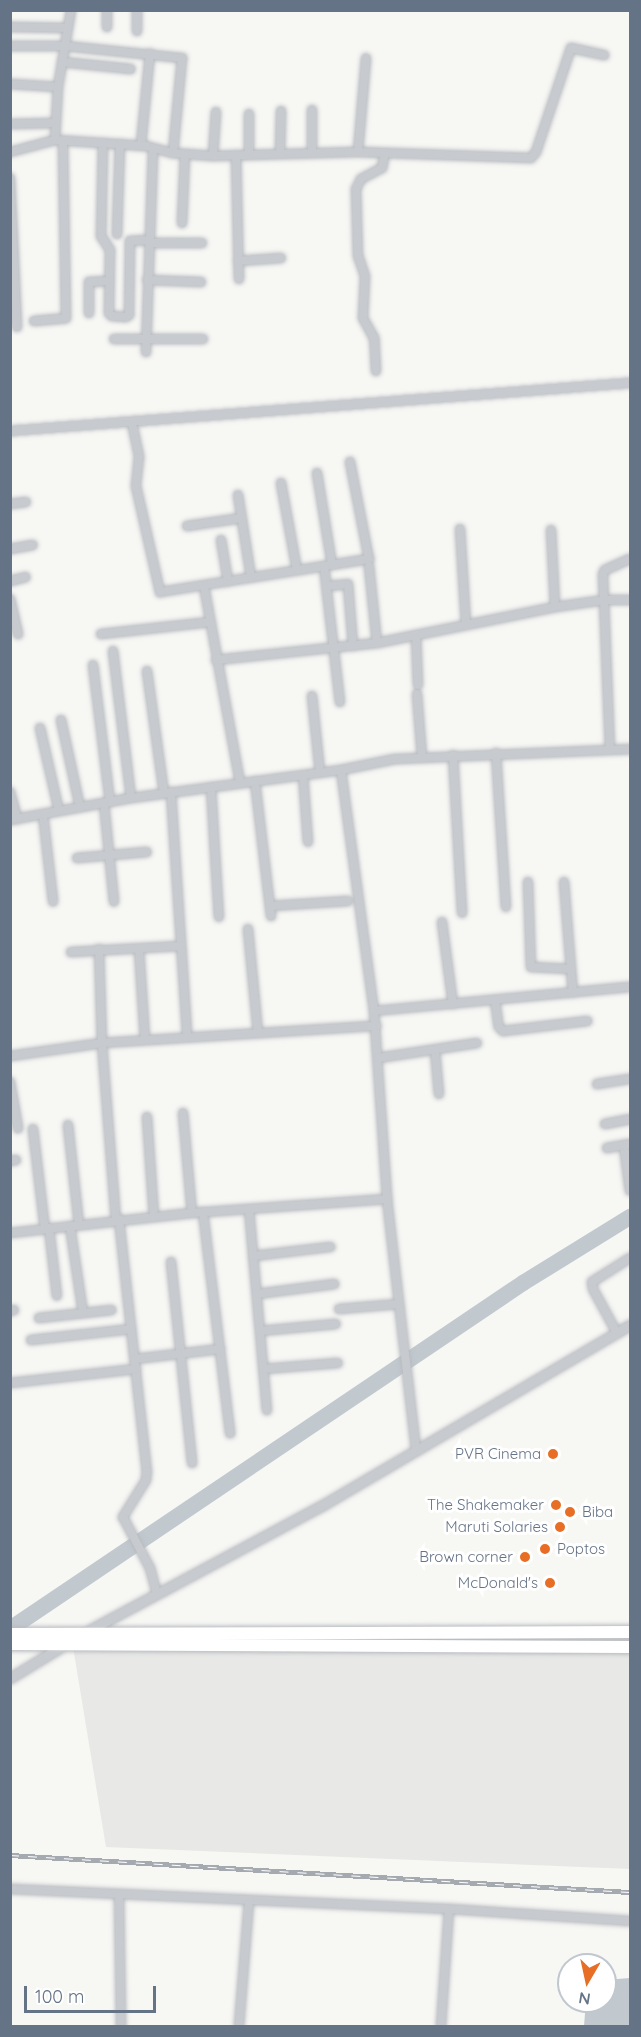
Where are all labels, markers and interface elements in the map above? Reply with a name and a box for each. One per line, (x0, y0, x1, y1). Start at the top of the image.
place label: PVR Cinema (455, 1445, 541, 1463)
marker: PVR Cinema (546, 1447, 560, 1461)
place label: The Shakemaker (427, 1496, 544, 1514)
marker: The Shakemaker (549, 1498, 563, 1512)
place label: Biba (582, 1503, 613, 1521)
marker: Biba (563, 1505, 577, 1519)
place label: Maruti Solaries (445, 1518, 548, 1536)
marker: Maruti Solaries (553, 1520, 567, 1534)
place label: Poptos (557, 1540, 605, 1558)
marker: Poptos (538, 1542, 552, 1556)
place label: Brown corner (419, 1548, 513, 1566)
marker: Brown corner (518, 1550, 532, 1564)
place label: McDonald's (458, 1574, 538, 1592)
marker: McDonald's (543, 1576, 557, 1590)
north arrow (557, 1953, 617, 2013)
scale bar (27, 1974, 159, 2012)
text: 100 m (35, 1985, 84, 2008)
text: N (577, 1988, 592, 2010)

